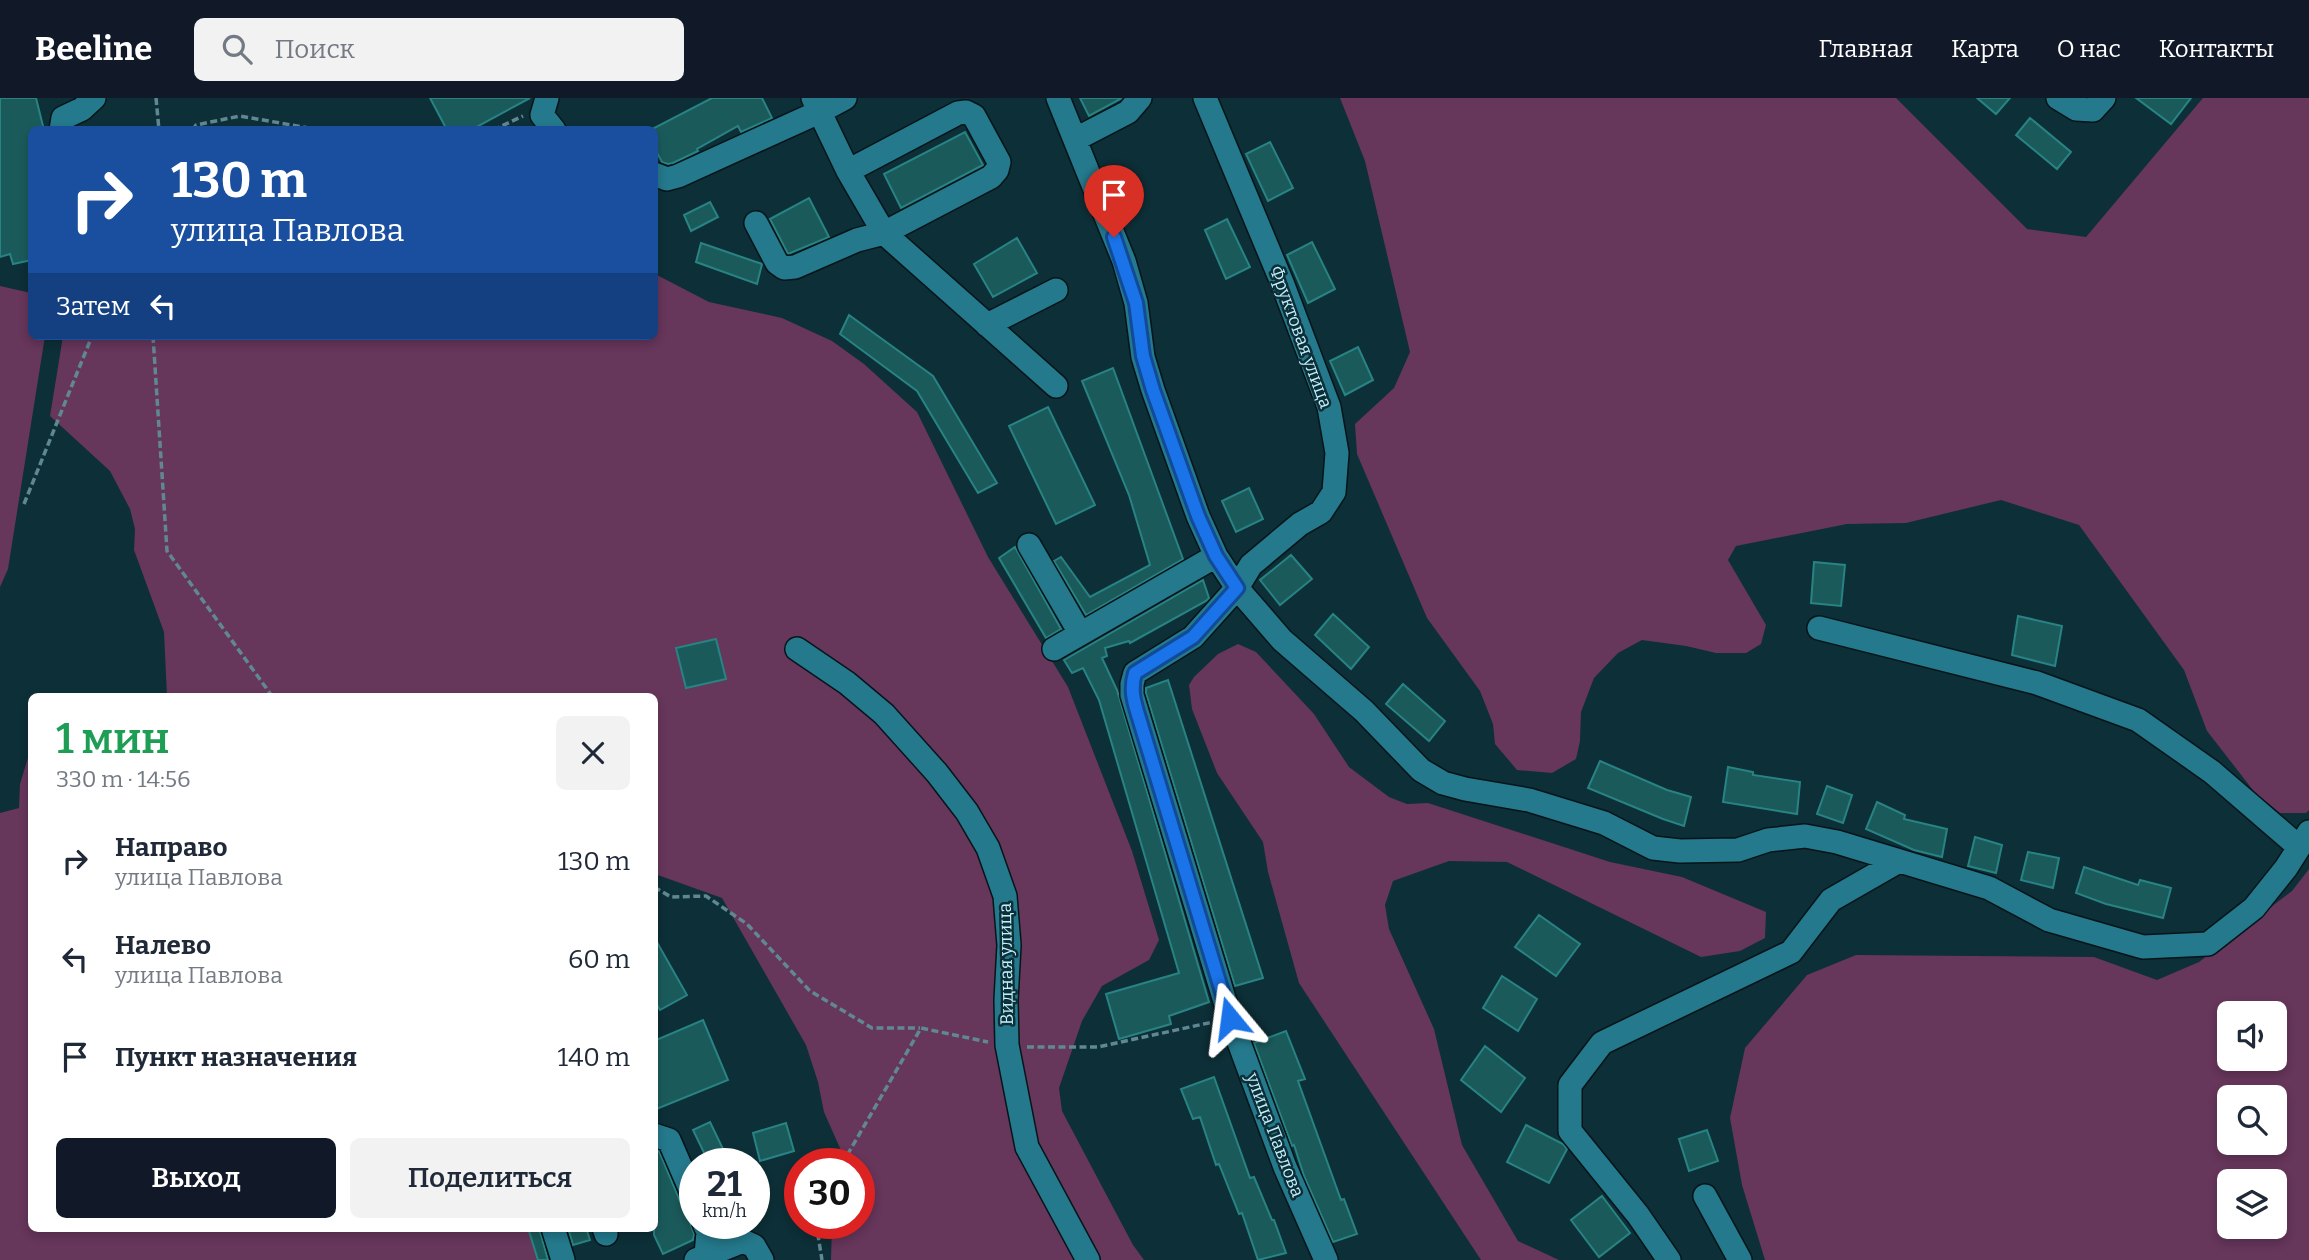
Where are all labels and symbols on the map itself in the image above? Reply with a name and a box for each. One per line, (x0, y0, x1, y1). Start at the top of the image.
pin (1084, 165, 1144, 237)
street label: Фруктовая улица (1265, 263, 1337, 411)
street label: Видная улица (994, 902, 1018, 1025)
position arrow (1193, 981, 1267, 1055)
street label: улица Павлова (1241, 1069, 1309, 1200)
speed limit sign: 30 (784, 1148, 875, 1239)

